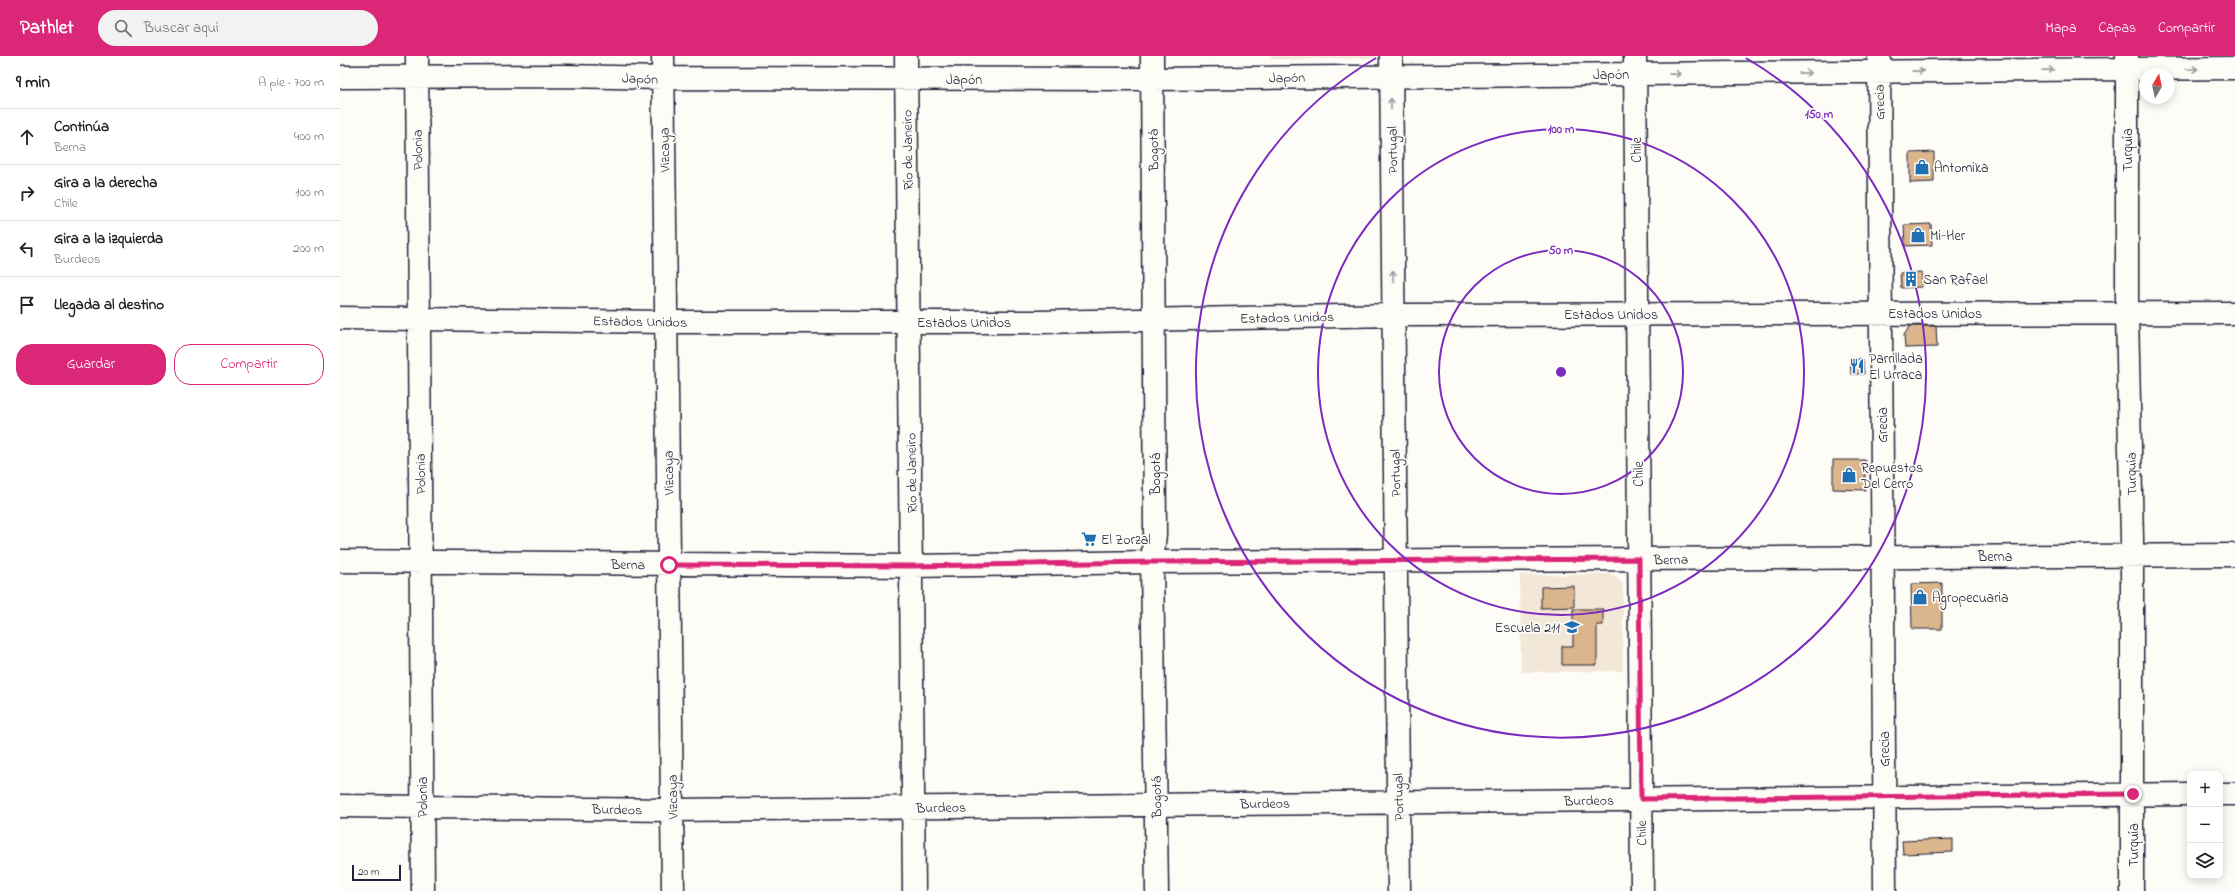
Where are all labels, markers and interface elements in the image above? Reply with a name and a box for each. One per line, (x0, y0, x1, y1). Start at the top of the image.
search box (98, 10, 378, 46)
text: Pathlet (20, 15, 74, 42)
icon: search (112, 17, 134, 39)
text: Buscar aquí (144, 17, 219, 39)
text: Mapa (2045, 18, 2077, 39)
text: Capas (2099, 18, 2136, 39)
text: Compartir (2158, 18, 2215, 39)
street label: Japón (1593, 65, 1629, 86)
one-way arrow (2185, 65, 2198, 73)
one-way arrow (2041, 66, 2054, 74)
street label: Japón (621, 68, 658, 91)
street label: Japón (1269, 68, 1305, 89)
one-way arrow (1911, 68, 1924, 75)
north arrow (2139, 68, 2175, 104)
one-way arrow (1798, 69, 1811, 77)
text: 9 min (16, 70, 50, 95)
street label: Japón (946, 70, 982, 91)
one-way arrow (1668, 70, 1681, 78)
text: A pie · 700 m (258, 73, 324, 92)
street label: Grecia (1870, 84, 1891, 120)
one-way arrow (1387, 98, 1395, 111)
text: 150 m (1805, 106, 1834, 124)
street label: Río de Janeiro (897, 110, 920, 190)
text: Continúa (54, 116, 109, 138)
text: 100 m (1548, 121, 1575, 139)
icon: ahead (16, 126, 38, 148)
street label: Portugal (1383, 126, 1405, 174)
text: 400 m (294, 127, 324, 146)
street label: Vizcaya (655, 127, 677, 174)
street label: Turquía (2118, 128, 2139, 172)
street label: Polonia (408, 129, 429, 171)
street label: Bogotá (1144, 129, 1166, 172)
street label: Chile (1627, 137, 1648, 163)
text: Berna (54, 138, 86, 157)
shop icon: Antomika (1913, 158, 1931, 176)
place label: Antomika (1934, 158, 1989, 179)
text: Gira a la derecha (54, 172, 157, 194)
icon: right (16, 182, 38, 204)
text: 100 m (295, 183, 324, 202)
text: Chile (54, 194, 78, 213)
shop icon: Mi-Her (1909, 226, 1927, 244)
place label: Mi-Her (1930, 226, 1966, 247)
text: Gira a la izquierda (54, 228, 163, 250)
icon: left (16, 238, 38, 260)
text: 200 m (293, 239, 324, 258)
text: 50 m (1549, 242, 1574, 260)
text: Burdeos (54, 250, 101, 269)
one-way arrow (1389, 270, 1397, 283)
building icon: San Rafael (1902, 270, 1920, 288)
place label: San Rafael (1923, 270, 1988, 291)
icon: arrive (16, 294, 38, 316)
text: Llegada al destino (54, 294, 164, 316)
street label: Estados Unidos (1888, 304, 1982, 325)
street label: Estados Unidos (1564, 305, 1658, 326)
street label: Estados Unidos (1240, 307, 1334, 330)
street label: Estados Unidos (593, 311, 687, 334)
street label: Estados Unidos (917, 313, 1011, 334)
button: Guardar (16, 344, 166, 385)
button: Compartir (174, 344, 324, 385)
place label: Parrillada El Urraca (1869, 349, 1923, 386)
restaurant icon: Parrillada El Urraca (1848, 357, 1866, 375)
centre of rings (1554, 365, 1568, 379)
street label: Grecia (1873, 407, 1894, 443)
street label: Río de Janeiro (901, 433, 924, 513)
street label: Portugal (1386, 449, 1408, 497)
street label: Vizcaya (659, 450, 681, 497)
street label: Turquía (2122, 452, 2143, 496)
street label: Polonia (411, 453, 432, 495)
street label: Bogotá (1146, 453, 1168, 496)
place label: Repuestos Del Cerro (1860, 458, 1923, 495)
street label: Chile (1629, 461, 1650, 487)
shop icon: Repuestos Del Cerro (1840, 466, 1858, 484)
supermarket icon: El Zorzal (1080, 530, 1098, 548)
place label: El Zorzal (1101, 530, 1151, 551)
street label: Berna (1977, 547, 2012, 568)
street label: Berna (1653, 550, 1688, 571)
street label: Berna (610, 555, 645, 576)
route start (660, 556, 678, 574)
shop icon: Agropecuaria (1911, 588, 1929, 606)
place label: Agropecuaria (1932, 588, 2009, 610)
place label: Escuela 211 (1495, 618, 1561, 639)
school or university icon: Escuela 211 (1563, 618, 1581, 636)
street label: Grecia (1875, 731, 1896, 767)
map controls (2187, 771, 2223, 879)
button: + (2187, 771, 2223, 807)
street label: Portugal (1389, 773, 1411, 821)
street label: Vizcaya (663, 774, 685, 821)
street label: Bogotá (1147, 776, 1169, 819)
street label: Polonia (413, 777, 434, 817)
route end (2124, 785, 2142, 803)
street label: Burdeos (1563, 791, 1614, 812)
street label: Burdeos (1239, 794, 1290, 815)
street label: Burdeos (915, 798, 966, 819)
street label: Burdeos (591, 800, 642, 821)
button: − (2187, 807, 2223, 843)
street label: Chile (1632, 819, 1653, 846)
street label: Turquía (2124, 823, 2145, 867)
button: layers (2187, 843, 2223, 879)
scale bar (352, 863, 401, 882)
text: 20 m (358, 864, 380, 880)

